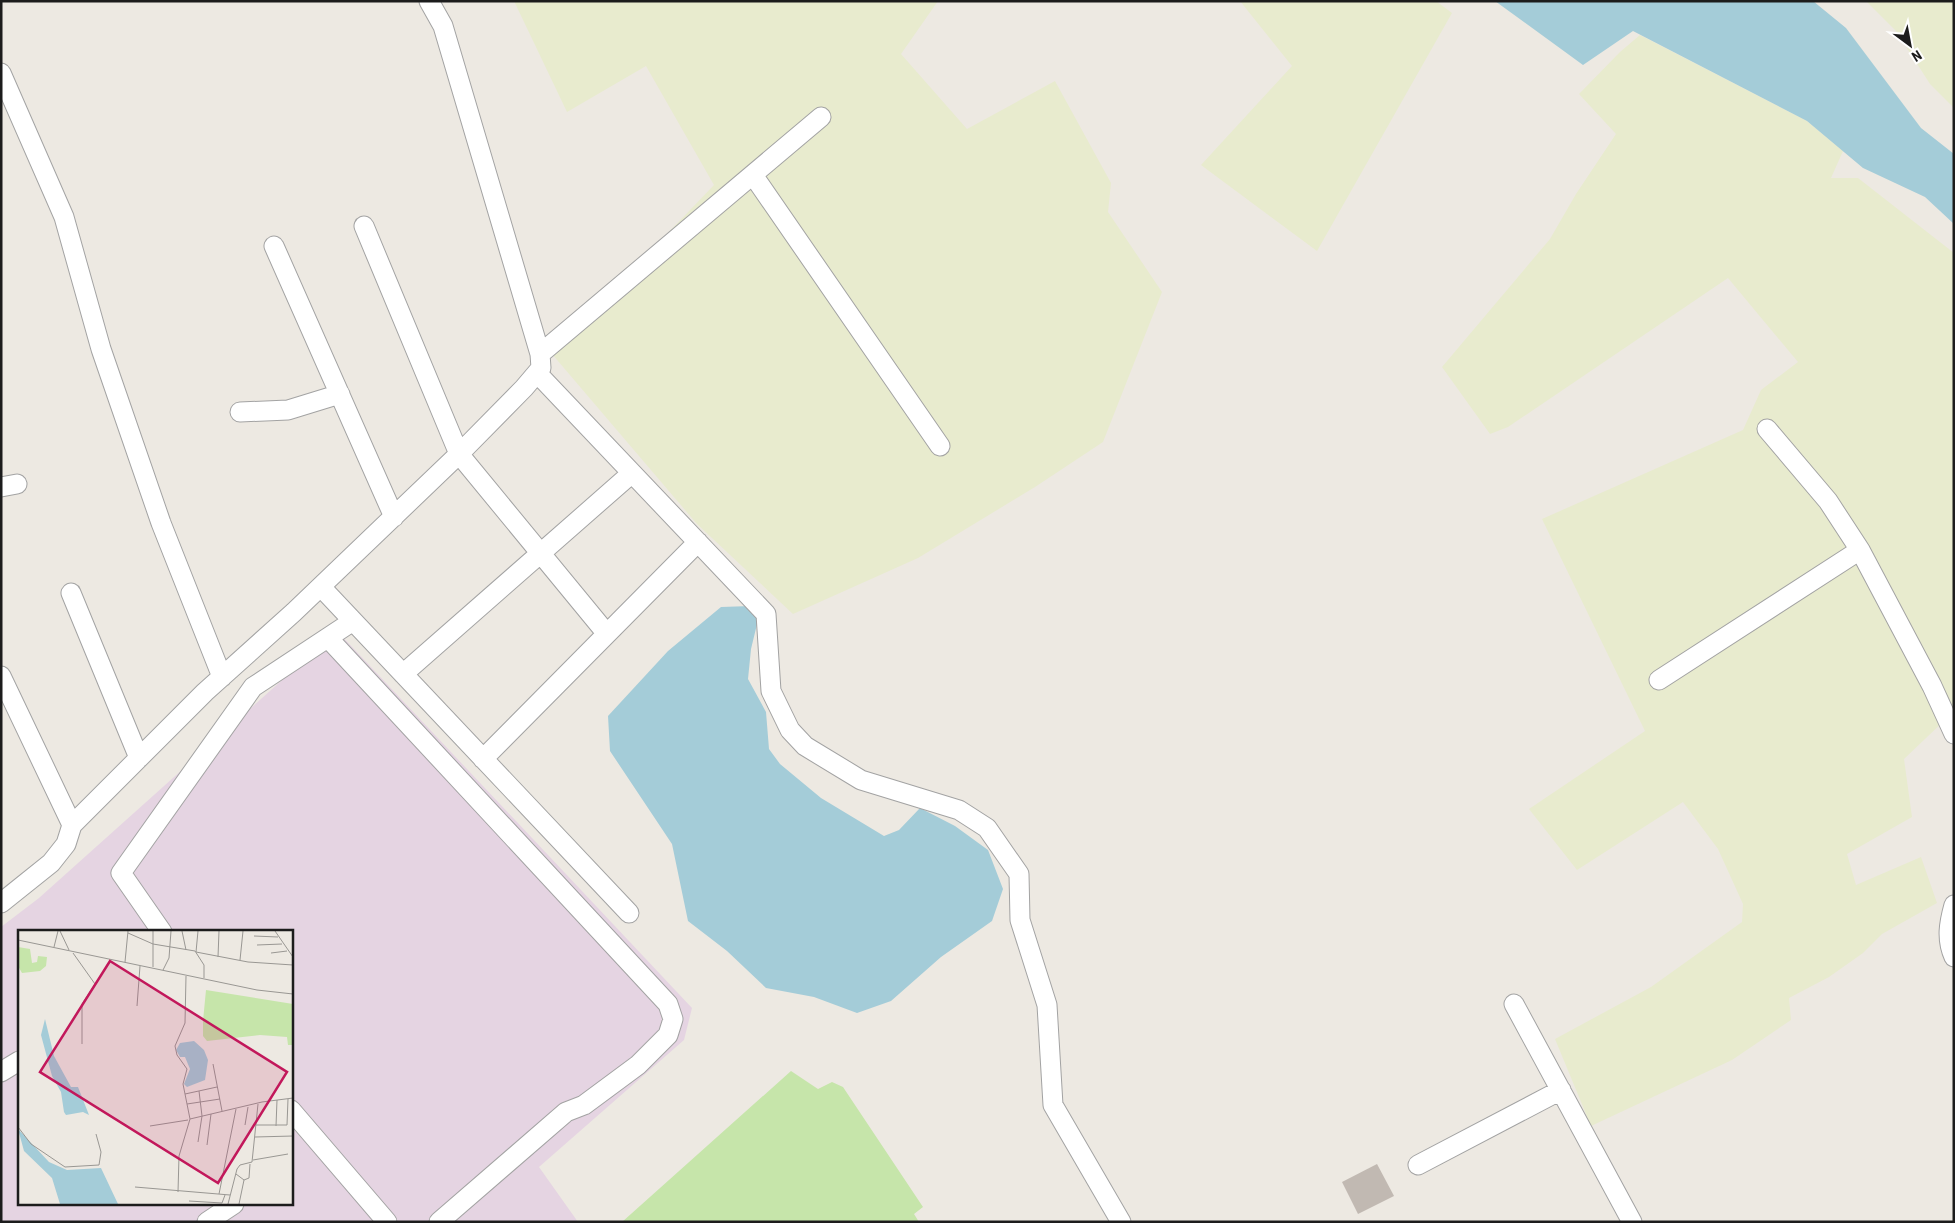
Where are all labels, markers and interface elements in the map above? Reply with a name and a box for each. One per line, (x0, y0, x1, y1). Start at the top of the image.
north arrow (1885, 20, 1935, 70)
text: N (1909, 47, 1925, 65)
inset map (18, 930, 292, 1206)

